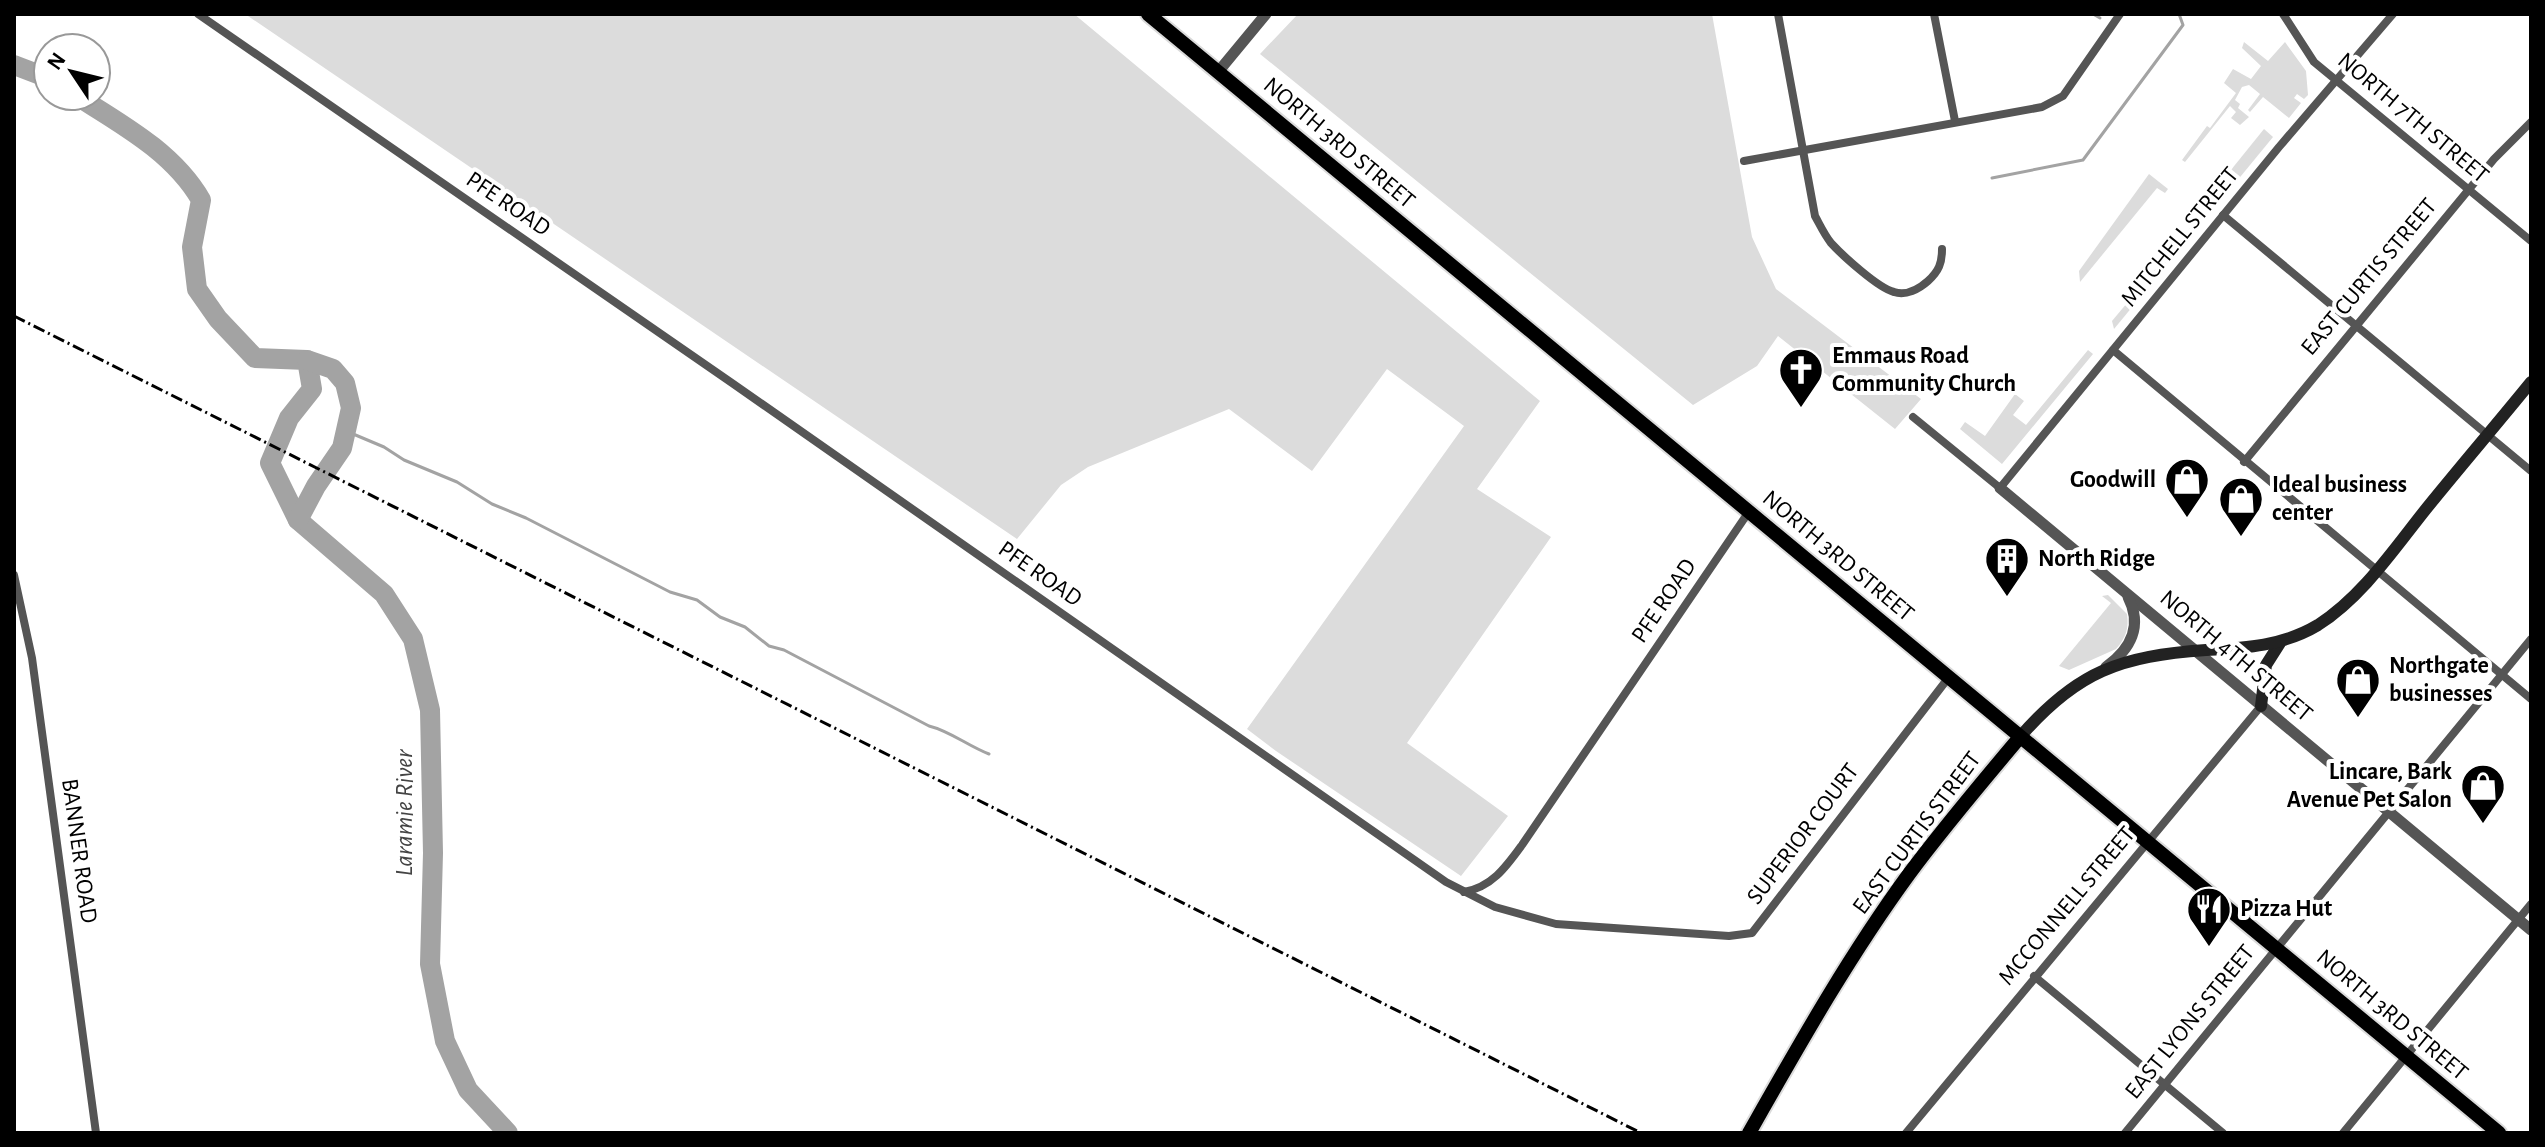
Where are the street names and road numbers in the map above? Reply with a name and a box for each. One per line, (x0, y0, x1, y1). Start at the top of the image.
street label: NORTH 7TH STREET (2333, 48, 2493, 188)
street label: NORTH 3RD STREET (1259, 73, 1419, 213)
street label: MITCHELL STREET (2117, 163, 2243, 311)
street label: PFE ROAD (462, 167, 554, 241)
street label: EAST CURTIS STREET (2297, 194, 2441, 360)
street label: NORTH 3RD STREET (1758, 486, 1918, 626)
street label: PFE ROAD (994, 537, 1086, 611)
street label: PFE ROAD (1627, 555, 1701, 647)
street label: NORTH 4TH STREET (2155, 586, 2317, 727)
street label: EAST CURTIS STREET (1848, 747, 1986, 919)
street label: SUPERIOR COURT (1743, 759, 1864, 909)
street label: BANNER ROAD (57, 777, 101, 925)
street label: MCCONNELL STREET (1994, 822, 2140, 990)
street label: EAST LYONS STREET (2121, 940, 2259, 1104)
street label: NORTH 3RD STREET (2312, 945, 2472, 1085)

